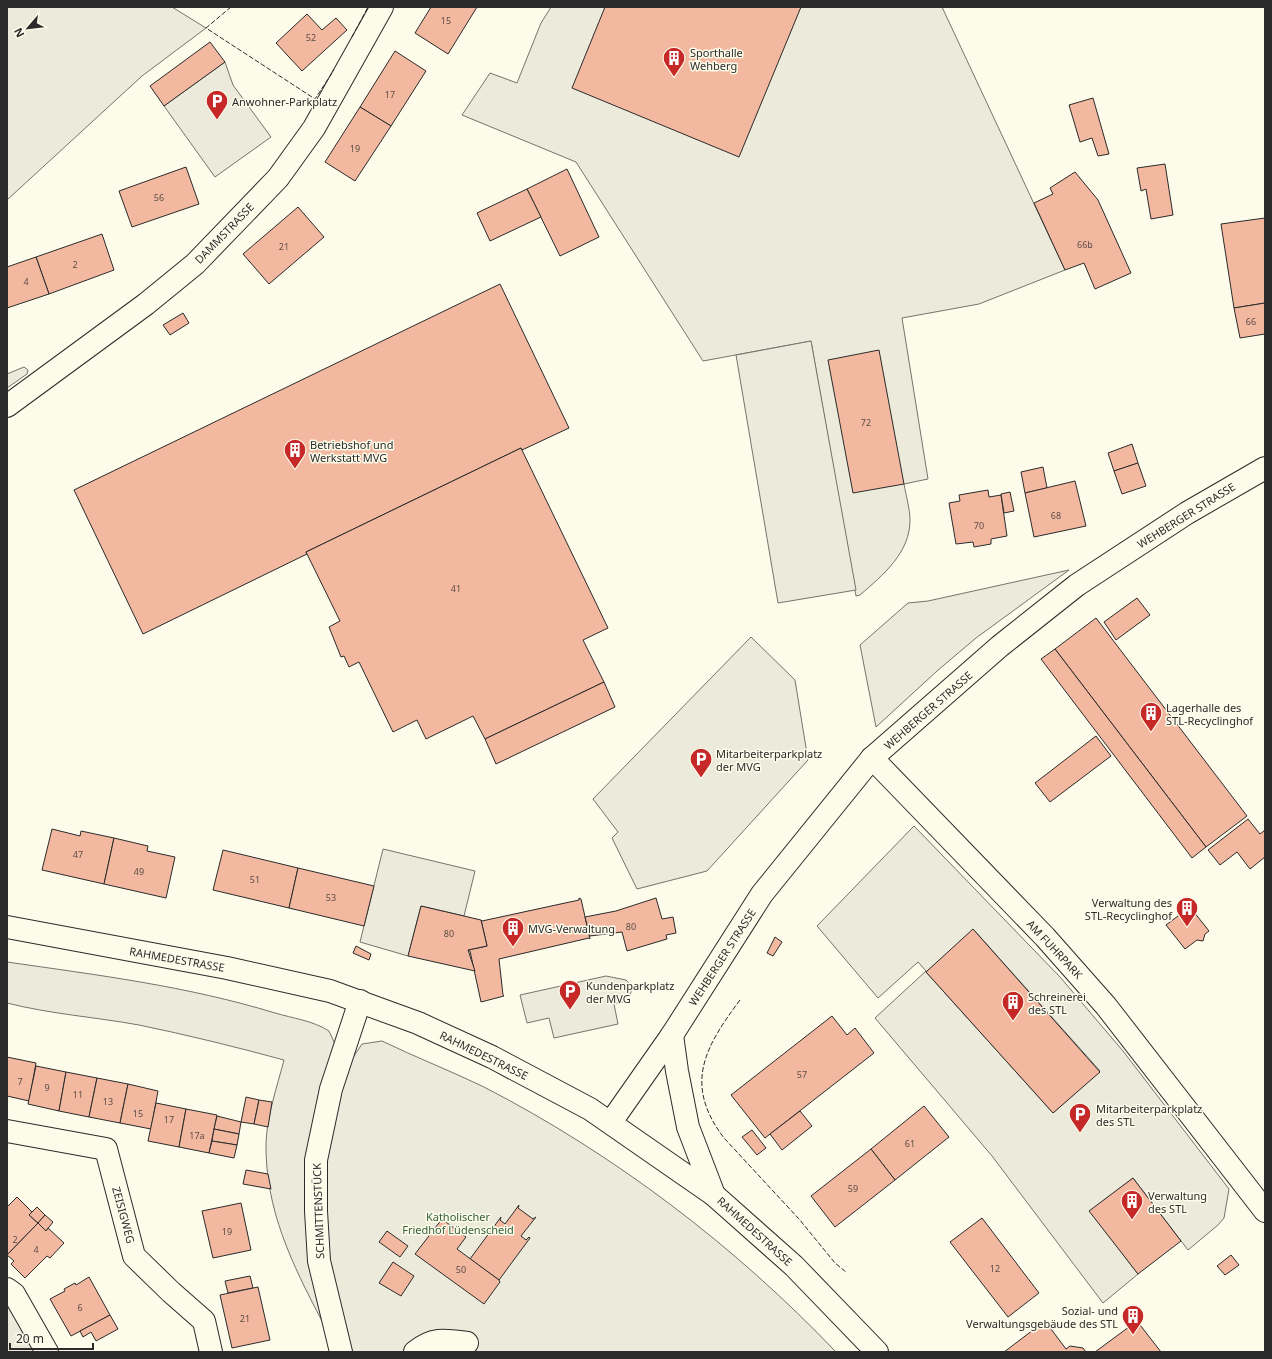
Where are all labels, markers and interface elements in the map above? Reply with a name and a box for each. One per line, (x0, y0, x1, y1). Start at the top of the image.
north arrow (8, 8, 48, 48)
house number: 15 (441, 14, 451, 27)
text: N (10, 25, 27, 40)
house number: 52 (306, 31, 316, 44)
building icon: Sporthalle Wehberg (661, 45, 687, 78)
place label: Sporthalle Wehberg (690, 45, 743, 73)
parking icon: Anwohner-Parkplatz (204, 88, 230, 121)
house number: 17 (385, 88, 395, 101)
place label: Anwohner-Parkplatz (232, 94, 337, 109)
house number: 19 (350, 142, 360, 155)
house number: 56 (154, 191, 164, 204)
street label: DAMMSTRASSE (191, 199, 257, 267)
house number: 66b (1077, 238, 1093, 251)
house number: 21 (279, 240, 289, 253)
house number: 2 (72, 258, 78, 271)
house number: 4 (23, 275, 29, 288)
house number: 66 (1246, 315, 1256, 328)
house number: 72 (861, 416, 871, 429)
building icon: Betriebshof und Werkstatt MVG (282, 437, 308, 470)
place label: Betriebshof und Werkstatt MVG (310, 437, 393, 465)
street label: WEHBERGER STRASSE (1134, 479, 1238, 551)
house number: 68 (1051, 509, 1061, 522)
house number: 70 (974, 519, 984, 532)
house number: 41 (451, 582, 461, 595)
street label: WEHBERGER STRASSE (881, 667, 975, 753)
building icon: Lagerhalle des STL-Recyclinghof (1138, 700, 1164, 733)
place label: Lagerhalle des STL-Recyclinghof (1166, 700, 1254, 728)
parking icon: Mitarbeiterparkplatz der MVG (688, 746, 714, 779)
place label: Mitarbeiterparkplatz der MVG (716, 746, 822, 774)
house number: 47 (73, 848, 83, 861)
house number: 49 (134, 865, 144, 878)
house number: 51 (250, 873, 260, 886)
house number: 53 (326, 891, 336, 904)
place label: Verwaltung des STL-Recyclinghof (1085, 895, 1173, 923)
building icon: Verwaltung des STL-Recyclinghof (1174, 895, 1200, 928)
street label: WEHBERGER STRASSE (685, 906, 759, 1008)
building icon: MVG-Verwaltung (500, 915, 526, 948)
street label: AM FUHRPARK (1024, 916, 1086, 982)
house number: 80 (626, 920, 636, 933)
place label: MVG-Verwaltung (528, 921, 615, 936)
house number: 80 (444, 927, 454, 940)
street label: RAHMEDESTRASSE (128, 943, 226, 975)
parking icon: Kundenparkplatz der MVG (557, 978, 583, 1011)
place label: Kundenparkplatz der MVG (586, 978, 674, 1006)
building icon: Schreinerei des STL (1000, 989, 1026, 1022)
place label: Schreinerei des STL (1028, 989, 1086, 1017)
street label: RAHMEDESTRASSE (437, 1027, 531, 1083)
house number: 57 (797, 1068, 807, 1081)
house number: 7 (17, 1075, 23, 1088)
house number: 9 (44, 1081, 50, 1094)
house number: 11 (73, 1088, 83, 1101)
house number: 13 (103, 1095, 113, 1108)
parking icon: Mitarbeiterparkplatz des STL (1067, 1101, 1093, 1134)
place label: Mitarbeiterparkplatz des STL (1096, 1101, 1202, 1129)
house number: 15 (133, 1107, 143, 1120)
house number: 17 (164, 1113, 174, 1126)
house number: 17a (189, 1129, 205, 1142)
house number: 61 (905, 1137, 915, 1150)
street label: SCHMITTENSTÜCK (309, 1163, 327, 1259)
house number: 59 (848, 1182, 858, 1195)
street label: ZEISIGWEG (109, 1185, 139, 1245)
building icon: Verwaltung des STL (1119, 1188, 1145, 1221)
place label: Verwaltung des STL (1148, 1188, 1207, 1216)
street label: RAHMEDESTRASSE (714, 1193, 796, 1269)
park label: Katholischer Friedhof Lüdenscheid (402, 1209, 514, 1237)
house number: 19 (222, 1225, 232, 1238)
house number: 2 (12, 1233, 18, 1246)
house number: 4 (33, 1243, 39, 1256)
house number: 12 (990, 1262, 1000, 1275)
house number: 50 (456, 1263, 466, 1276)
house number: 6 (77, 1301, 83, 1314)
place label: Sozial- und Verwaltungsgebäude des STL (966, 1303, 1118, 1331)
building icon: Sozial- und Verwaltungsgebäude des STL (1120, 1303, 1146, 1336)
house number: 21 (240, 1312, 250, 1325)
scale bar (10, 1325, 93, 1351)
text: 20 m (16, 1330, 44, 1347)

